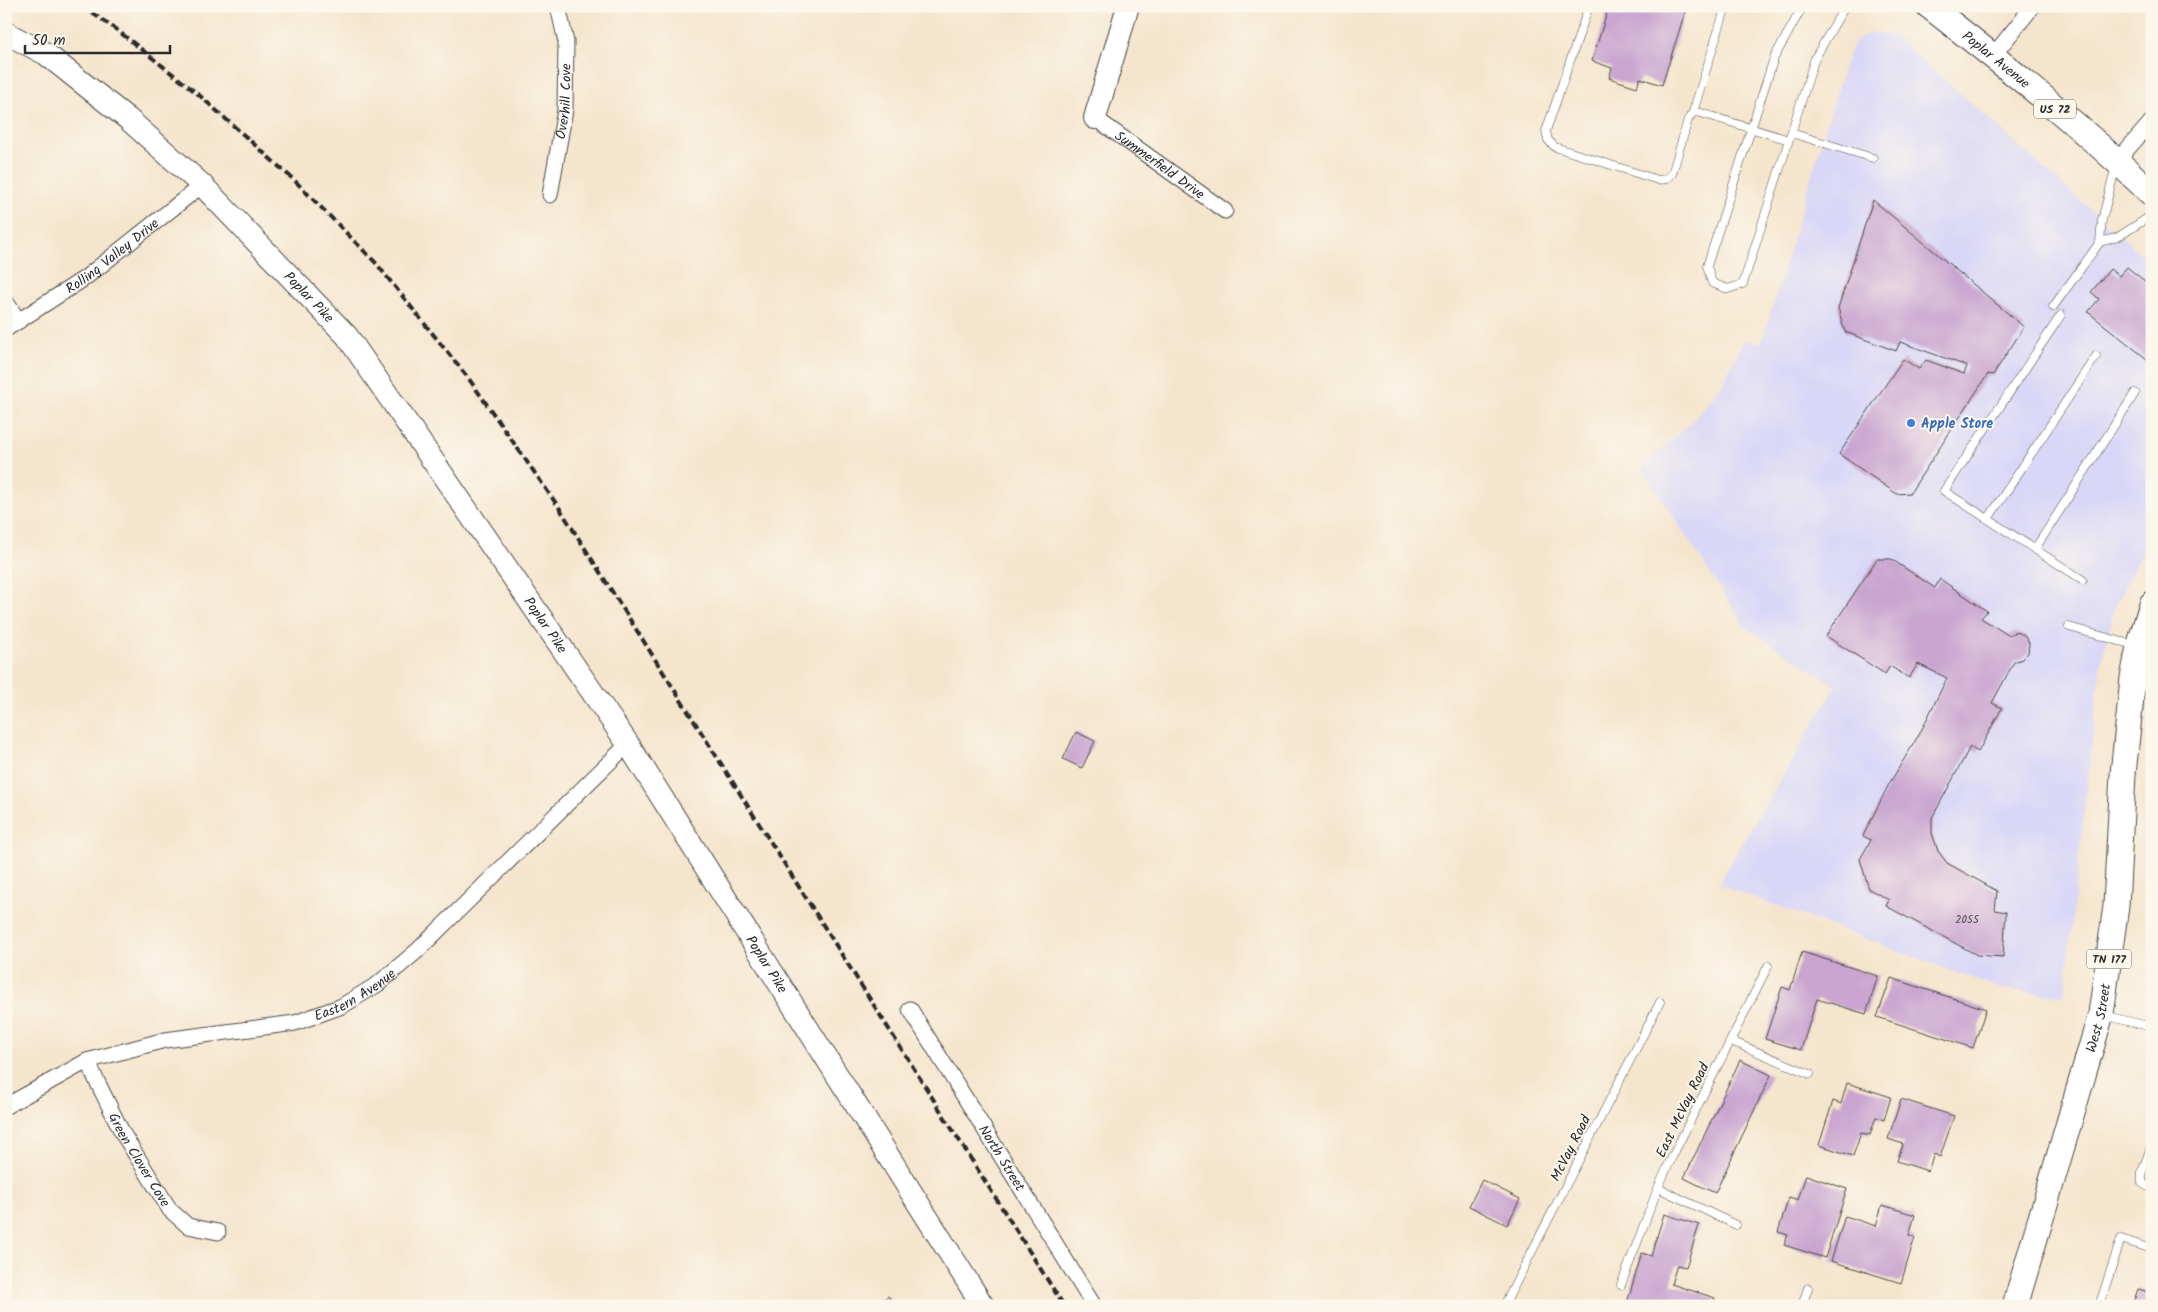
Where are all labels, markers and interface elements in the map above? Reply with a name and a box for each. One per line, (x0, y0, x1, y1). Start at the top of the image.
scale bar (25, 22, 170, 54)
street label: Poplar Avenue (1957, 26, 2035, 95)
text: 50 m (32, 29, 66, 53)
street label: Overhill Cove (550, 63, 578, 141)
road number: US 72 (2034, 100, 2076, 118)
street label: Summerfield Drive (1110, 125, 1210, 206)
street label: Rolling Valley Drive (61, 213, 165, 300)
street label: Poplar Pike (278, 267, 340, 329)
place label: Apple Store (1921, 413, 1993, 435)
marker: Apple Store (1905, 417, 1917, 429)
street label: Poplar Pike (518, 592, 573, 659)
house number: 2055 (1955, 911, 1980, 929)
street label: Poplar Pike (740, 931, 793, 998)
road number: TN 177 (2086, 950, 2132, 969)
street label: Eastern Avenue (311, 963, 402, 1027)
street label: West Street (2080, 982, 2117, 1055)
street label: East McVay Road (1650, 1058, 1716, 1162)
street label: Green Clover Cove (102, 1109, 176, 1212)
street label: McVay Road (1545, 1111, 1597, 1185)
street label: North Street (972, 1121, 1031, 1196)

